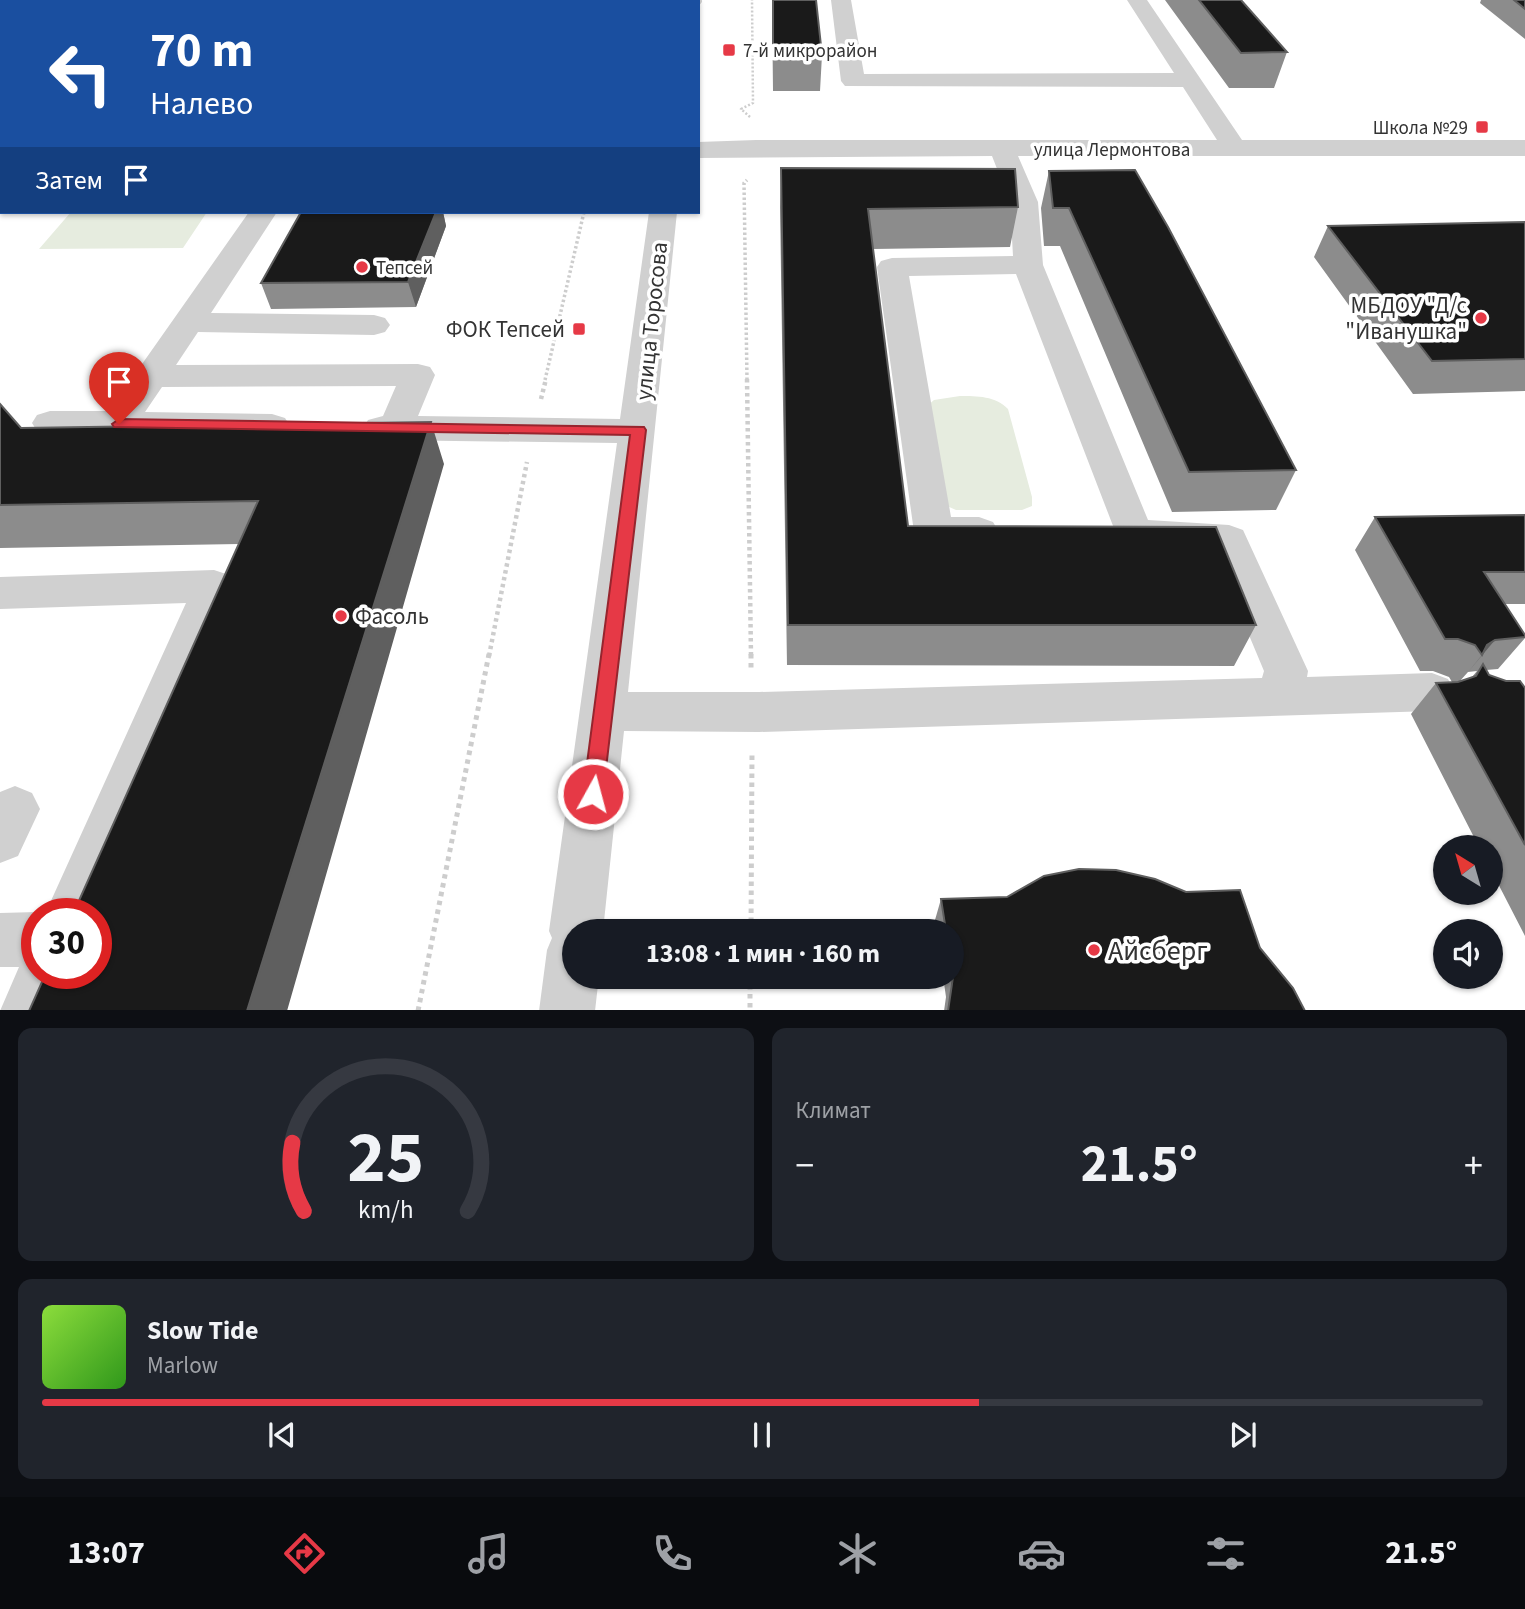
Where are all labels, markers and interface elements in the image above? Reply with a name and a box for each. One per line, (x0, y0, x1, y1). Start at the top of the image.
text: 70 m (150, 16, 254, 86)
icon: left (35, 28, 126, 119)
place label: 7-й микрорайон (743, 38, 877, 65)
marker: 7-й микрорайон (721, 42, 737, 58)
text: Налево (150, 81, 253, 127)
place label: Школа №29 (1373, 115, 1468, 142)
marker: Школа №29 (1474, 119, 1490, 135)
street label: улица Лермонтова (1034, 137, 1190, 164)
icon: arrive (117, 161, 155, 199)
text: Затем (35, 162, 103, 199)
street label: улица Торосова (627, 240, 676, 402)
place label: Тепсей (376, 255, 433, 282)
marker: Тепсей (354, 259, 370, 275)
place label: МБДОУ "Д/с "Иванушка" (1345, 289, 1467, 348)
marker: МБДОУ "Д/с "Иванушка" (1473, 310, 1489, 326)
place label: ФОК Тепсей (446, 313, 565, 346)
marker: ФОК Тепсей (571, 321, 587, 337)
pin (89, 352, 149, 424)
icon: arrive (100, 363, 138, 401)
place label: Фасоль (355, 600, 429, 633)
marker: Фасоль (333, 608, 349, 624)
position arrow (556, 757, 630, 831)
north arrow (1433, 835, 1503, 905)
map controls (1433, 835, 1503, 989)
speed limit sign: 30 (21, 898, 112, 989)
button: sound (1433, 919, 1503, 989)
place label: Айсберг (1108, 931, 1208, 971)
text: 13:08 · 1 мин · 160 m (646, 935, 880, 972)
marker: Айсберг (1086, 942, 1102, 958)
text: Климат (796, 1094, 871, 1127)
text: 25 (347, 1106, 424, 1210)
text: 21.5° (1081, 1128, 1198, 1202)
text: − (796, 1139, 814, 1193)
text: + (1464, 1139, 1483, 1193)
text: km/h (358, 1191, 414, 1227)
text: Slow Tide (147, 1312, 258, 1349)
text: Marlow (147, 1349, 218, 1382)
icon: previous (263, 1416, 301, 1454)
icon: pause (743, 1416, 781, 1454)
icon: next (1224, 1416, 1262, 1454)
icon: directions (280, 1529, 329, 1578)
icon: music (464, 1529, 513, 1578)
icon: phone (648, 1529, 697, 1578)
icon: climate (833, 1529, 882, 1578)
icon: car (1017, 1529, 1066, 1578)
icon: filters (1201, 1529, 1250, 1578)
text: 13:07 (68, 1530, 145, 1576)
text: 21.5° (1385, 1530, 1457, 1576)

